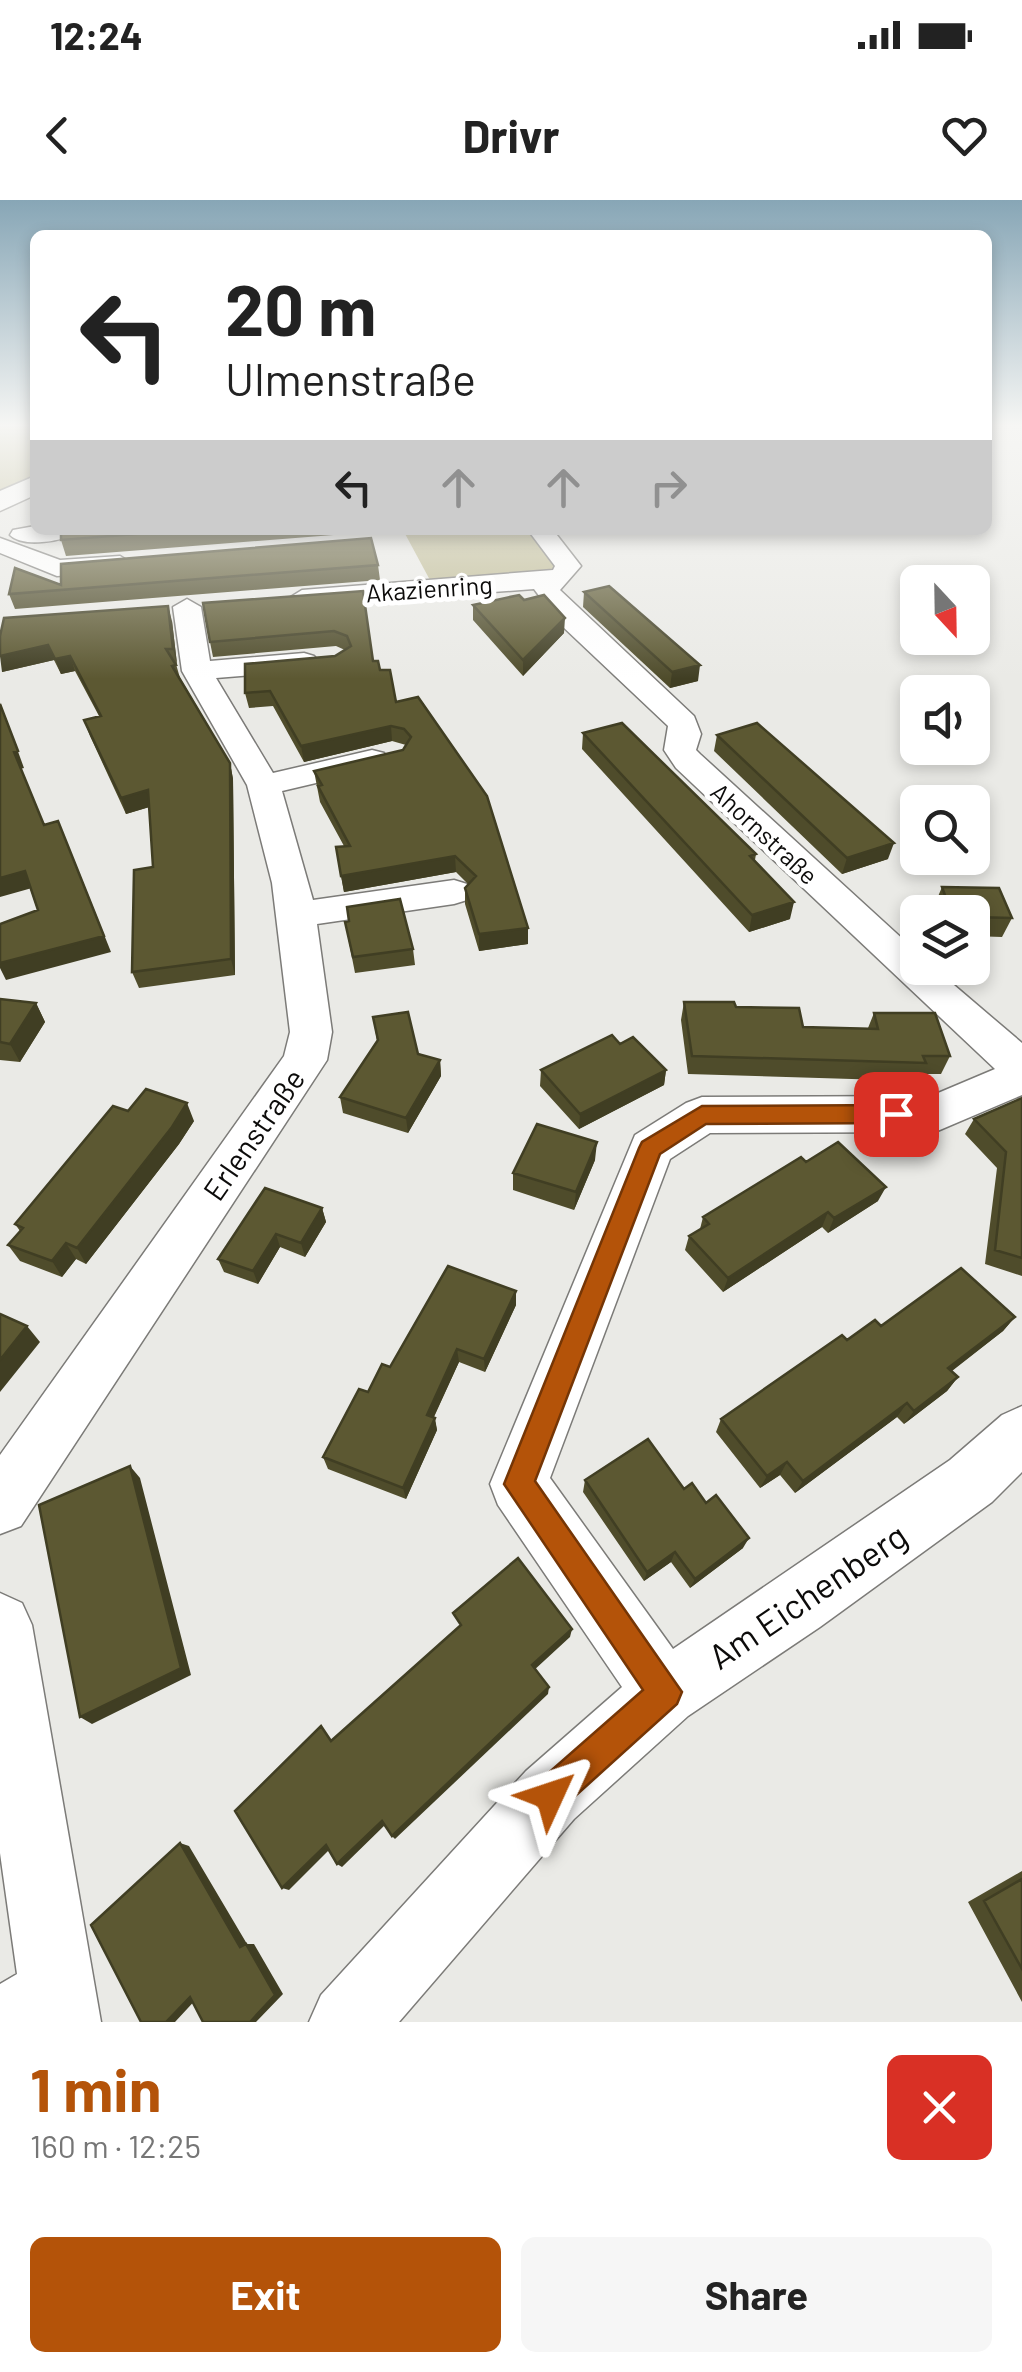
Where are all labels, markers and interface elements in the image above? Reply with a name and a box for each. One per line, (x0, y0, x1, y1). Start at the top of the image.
text: 12:24 (50, 12, 143, 58)
icon: back (30, 108, 85, 163)
text: Drivr (462, 108, 560, 162)
icon: heart (937, 108, 992, 163)
text: 20 m (225, 266, 377, 350)
icon: left (60, 270, 190, 400)
text: Ulmenstraße (225, 351, 476, 405)
icon: left (326, 460, 381, 515)
icon: ahead (431, 460, 486, 515)
icon: ahead (536, 460, 591, 515)
icon: right (641, 460, 696, 515)
north arrow (900, 565, 990, 655)
map controls (900, 565, 990, 985)
street label: Akazienring (365, 569, 493, 607)
button: sound (900, 675, 990, 765)
street label: Ahornstraße (705, 776, 825, 890)
button: search (900, 785, 990, 875)
button: layers (900, 895, 990, 985)
street label: Erlenstraße (195, 1061, 311, 1207)
pin (854, 1072, 939, 1157)
icon: arrive (869, 1087, 924, 1142)
street label: Am Eichenberg (700, 1513, 914, 1677)
position arrow (498, 1744, 602, 1848)
text: 1 min (30, 2052, 161, 2124)
button: close (887, 2055, 992, 2160)
text: 160 m · 12:25 (30, 2126, 201, 2164)
button: Exit (30, 2237, 501, 2352)
button: Share (521, 2237, 992, 2352)

